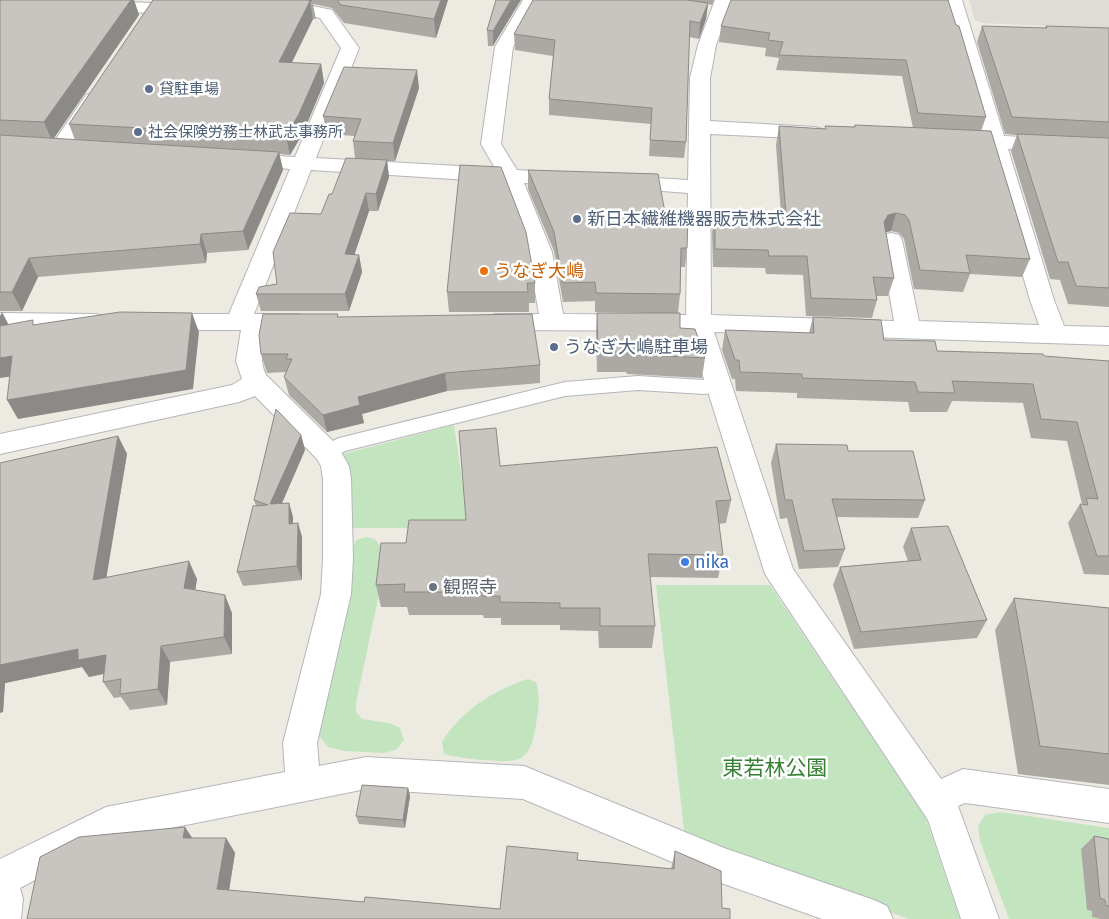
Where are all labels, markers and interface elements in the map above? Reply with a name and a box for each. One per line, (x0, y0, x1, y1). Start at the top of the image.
place label: 貸駐車場 (159, 80, 219, 98)
marker: 貸駐車場 (143, 83, 155, 95)
place label: 社会保険労務士林武志事務所 (148, 123, 343, 141)
marker: 社会保険労務士林武志事務所 (132, 126, 144, 138)
place label: 新日本繊維機器販売株式会社 (587, 208, 821, 230)
marker: 新日本繊維機器販売株式会社 (571, 213, 583, 225)
place label: うなぎ大嶋 (494, 260, 584, 282)
marker: うなぎ大嶋 (478, 265, 490, 277)
place label: うなぎ大嶋駐車場 (564, 336, 708, 358)
marker: うなぎ大嶋駐車場 (548, 341, 560, 353)
place label: nika (695, 551, 729, 573)
marker: nika (679, 556, 691, 568)
place label: 観照寺 (443, 576, 497, 598)
marker: 観照寺 (427, 581, 439, 593)
park label: 東若林公園 (723, 755, 828, 781)

